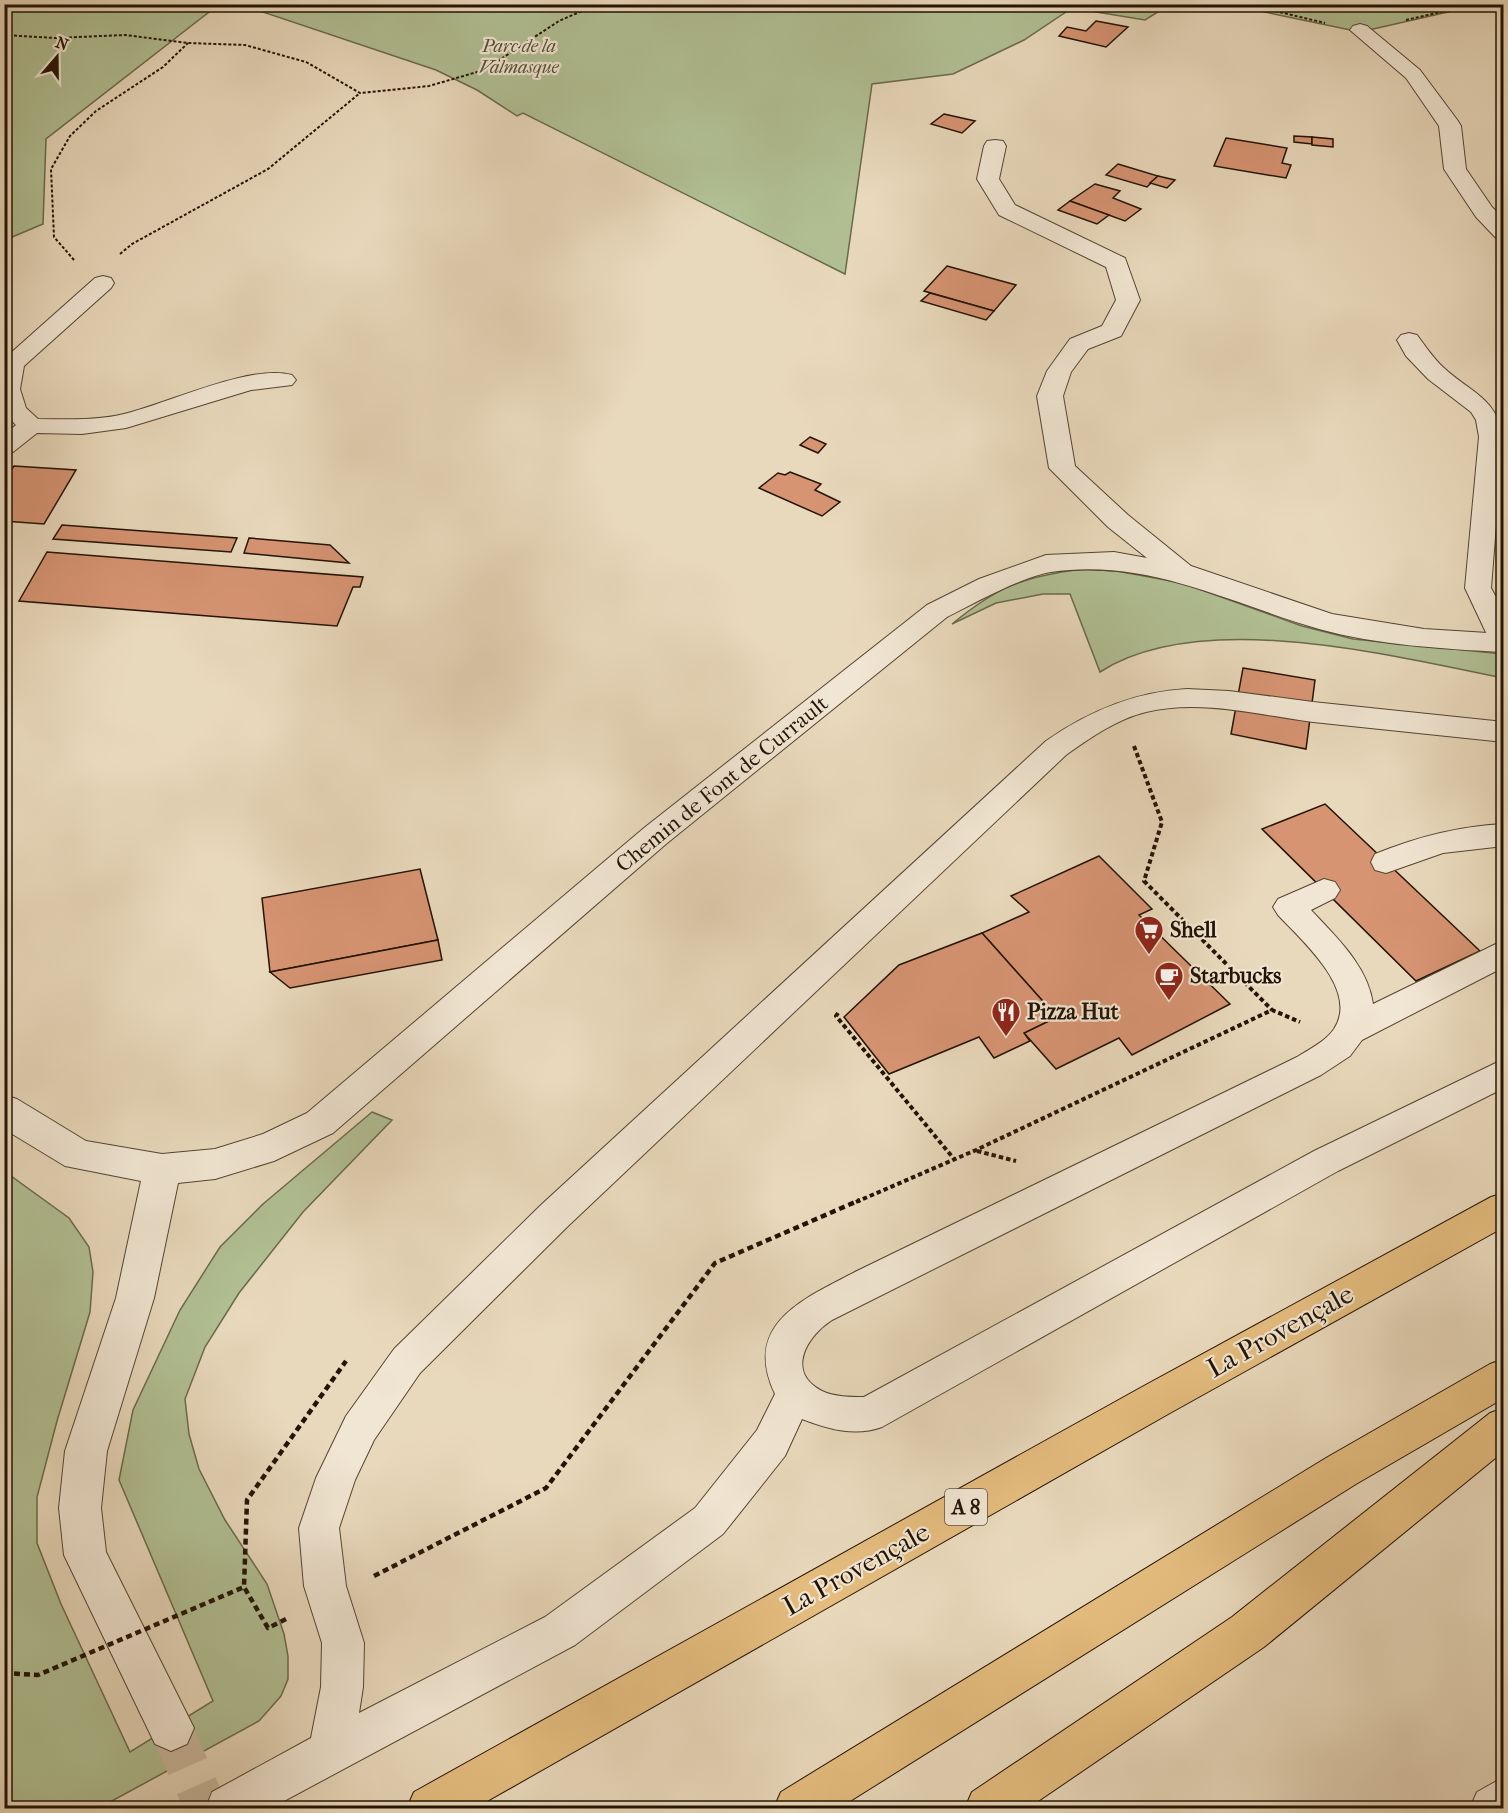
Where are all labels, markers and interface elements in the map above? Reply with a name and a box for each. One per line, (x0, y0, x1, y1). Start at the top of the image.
north arrow (27, 27, 87, 87)
text: N (53, 32, 72, 55)
park label: Parc de la Valmasque (479, 36, 560, 78)
street label: Chemin de Font de Currault (611, 690, 833, 878)
supermarket icon: Shell (1133, 914, 1165, 956)
place label: Shell (1170, 917, 1217, 943)
cafe icon: Starbucks (1153, 960, 1185, 1002)
place label: Starbucks (1190, 963, 1281, 989)
restaurant icon: Pizza Hut (990, 996, 1022, 1038)
place label: Pizza Hut (1027, 999, 1120, 1025)
street label: La Provençale (1201, 1278, 1359, 1384)
road number: A 8 (945, 1489, 987, 1525)
street label: La Provençale (777, 1516, 935, 1622)

